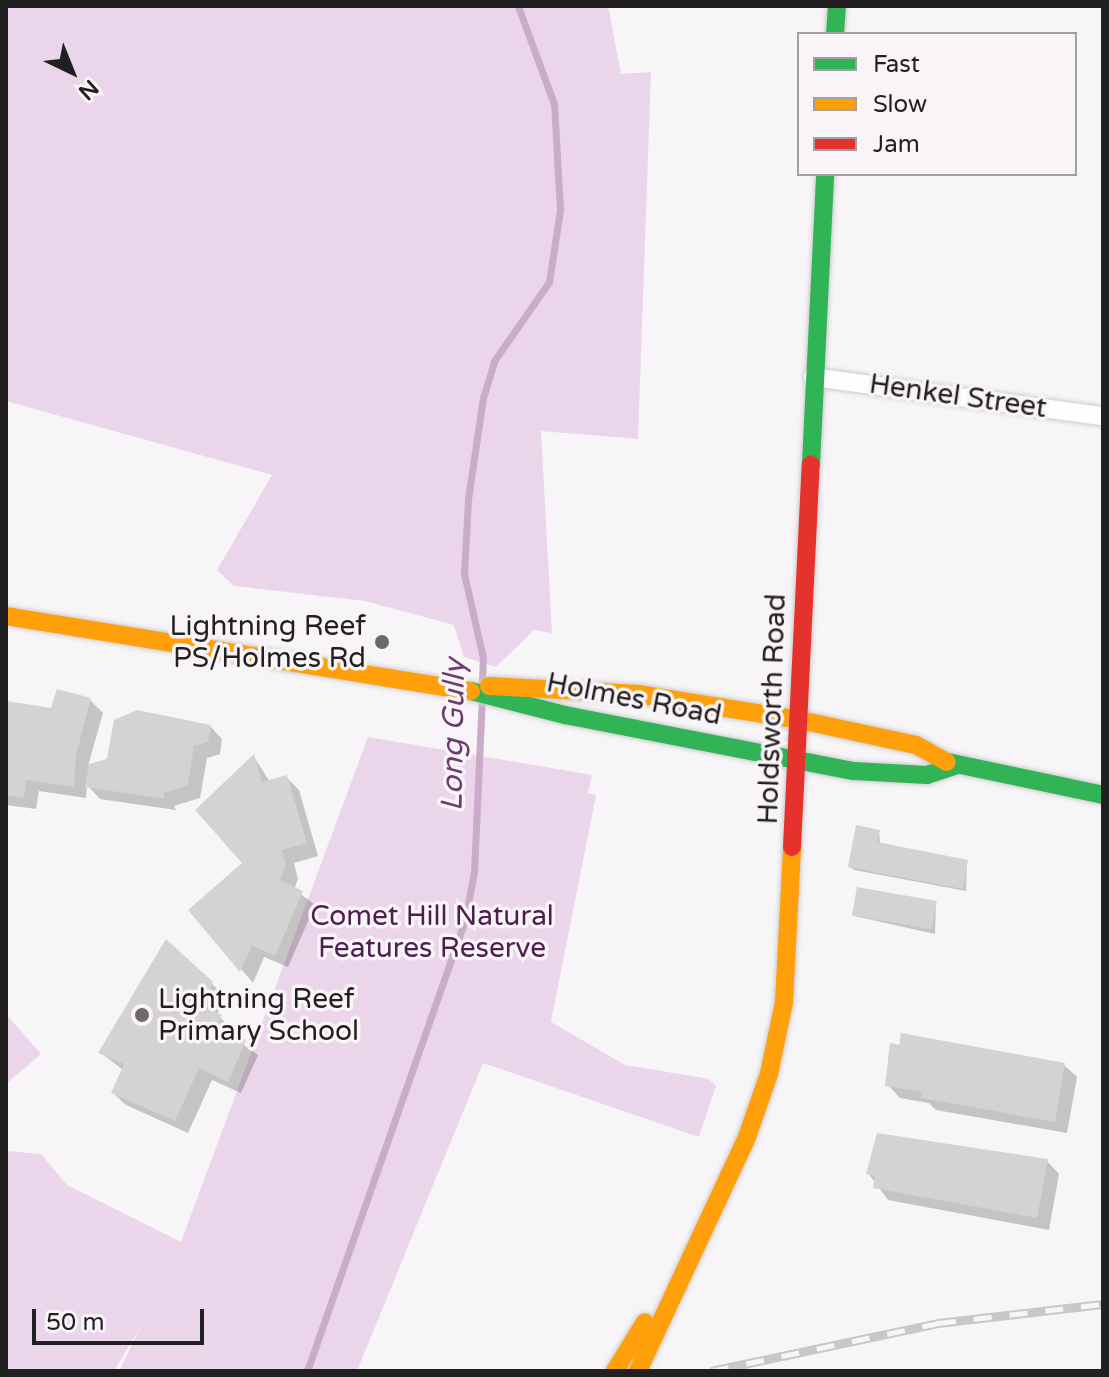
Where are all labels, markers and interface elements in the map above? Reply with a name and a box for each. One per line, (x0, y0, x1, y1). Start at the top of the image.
north arrow (32, 32, 112, 112)
legend (797, 32, 1077, 176)
text: Fast (873, 50, 920, 79)
text: N (73, 74, 104, 105)
text: Slow (873, 90, 927, 119)
text: Jam (873, 130, 920, 159)
street label: Henkel Street (867, 367, 1049, 425)
street label: Holdsworth Road (751, 593, 793, 825)
place label: Lightning Reef PS/Holmes Rd (169, 609, 366, 675)
marker: Lightning Reef PS/Holmes Rd (373, 633, 391, 651)
water label: Long Gully (435, 658, 473, 812)
street label: Holmes Road (544, 666, 724, 732)
park label: Comet Hill Natural Features Reserve (310, 899, 554, 965)
place label: Lightning Reef Primary School (158, 982, 359, 1048)
marker: Lightning Reef Primary School (133, 1006, 151, 1024)
scale bar (36, 1293, 208, 1343)
text: 50 m (46, 1308, 104, 1337)

